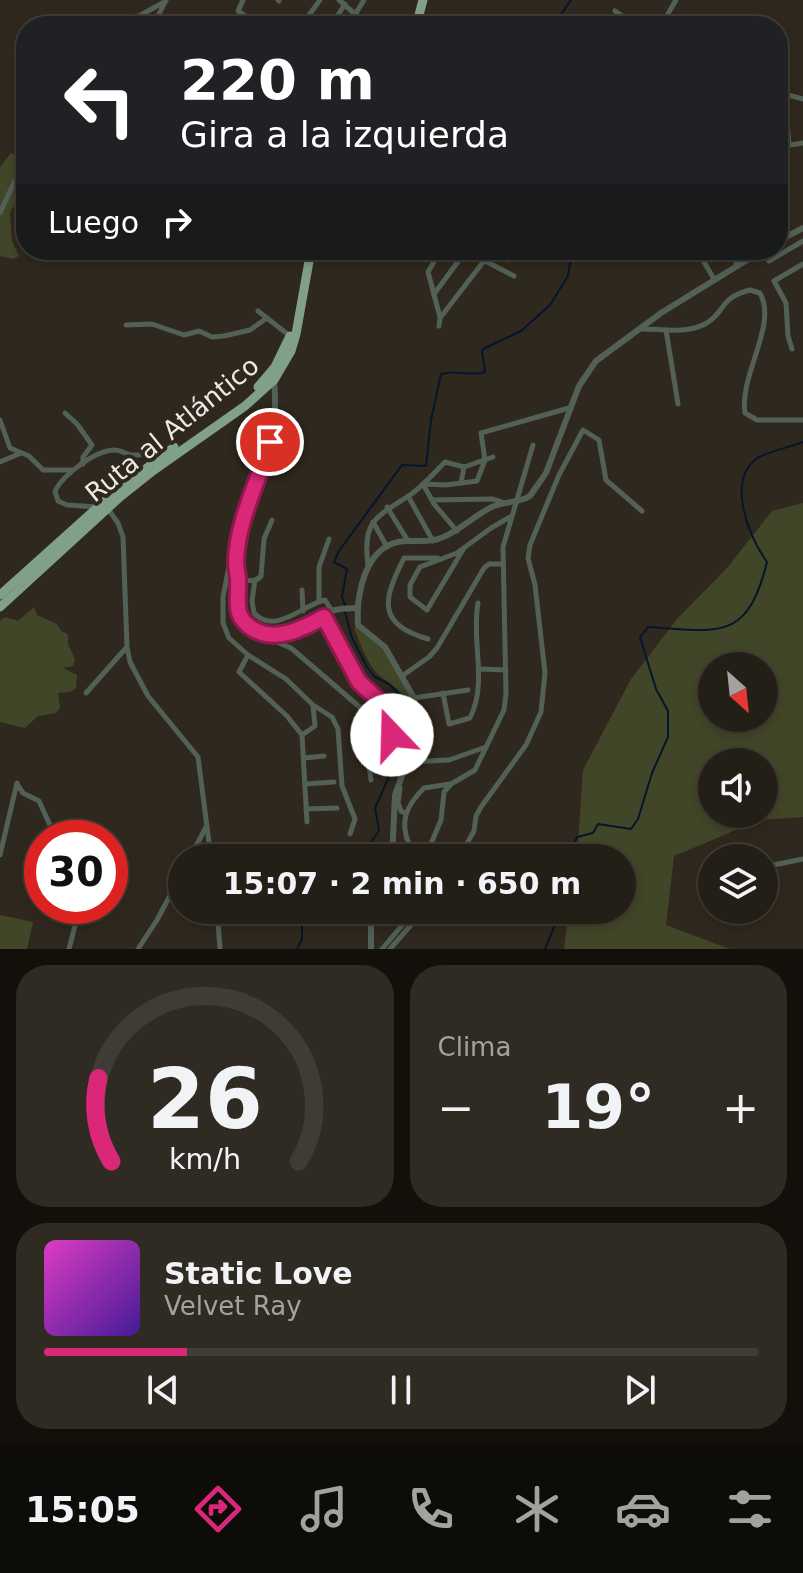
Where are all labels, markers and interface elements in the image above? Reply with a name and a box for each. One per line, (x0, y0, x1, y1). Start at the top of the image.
text: 220 m (180, 47, 375, 112)
icon: left (48, 48, 152, 152)
text: Gira a la izquierda (180, 114, 509, 155)
icon: right (155, 200, 199, 244)
text: Luego (48, 205, 139, 240)
street label: Ruta al Atlántico (79, 350, 265, 508)
pin (236, 408, 304, 476)
icon: arrive (248, 420, 292, 464)
north arrow (698, 652, 778, 732)
map controls (698, 652, 778, 924)
position arrow (350, 693, 434, 777)
button: sound (698, 748, 778, 828)
speed limit sign: 30 (24, 820, 128, 924)
button: layers (698, 844, 778, 924)
text: 15:07 · 2 min · 650 m (223, 866, 581, 901)
text: Clima (438, 1032, 511, 1062)
text: 26 (147, 1051, 263, 1148)
text: 19° (542, 1072, 655, 1142)
text: − (438, 1082, 474, 1133)
text: + (722, 1082, 759, 1133)
text: km/h (169, 1142, 241, 1176)
text: Static Love (164, 1256, 353, 1291)
text: Velvet Ray (164, 1291, 302, 1321)
icon: previous (141, 1368, 185, 1412)
icon: pause (379, 1368, 423, 1412)
icon: next (618, 1368, 662, 1412)
icon: directions (190, 1481, 246, 1537)
icon: music (296, 1481, 352, 1537)
icon: phone (403, 1481, 459, 1537)
icon: climate (509, 1481, 565, 1537)
icon: car (615, 1481, 671, 1537)
icon: filters (722, 1481, 778, 1537)
text: 15:05 (25, 1489, 140, 1530)

